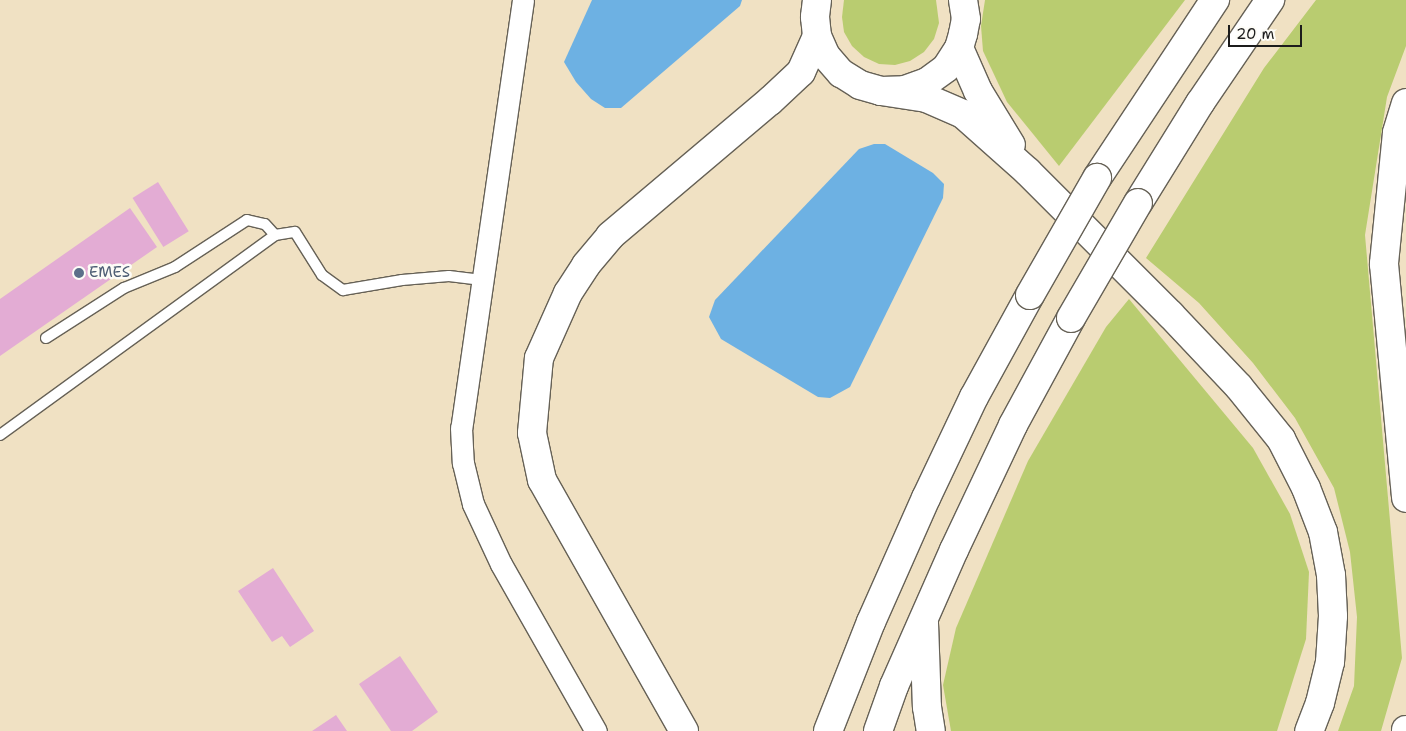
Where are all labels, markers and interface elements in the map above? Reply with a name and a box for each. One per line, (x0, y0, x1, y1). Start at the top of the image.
scale bar (1231, 15, 1305, 47)
text: 20 m (1236, 24, 1275, 44)
place label: EMES (89, 264, 130, 282)
marker: EMES (73, 267, 85, 279)

